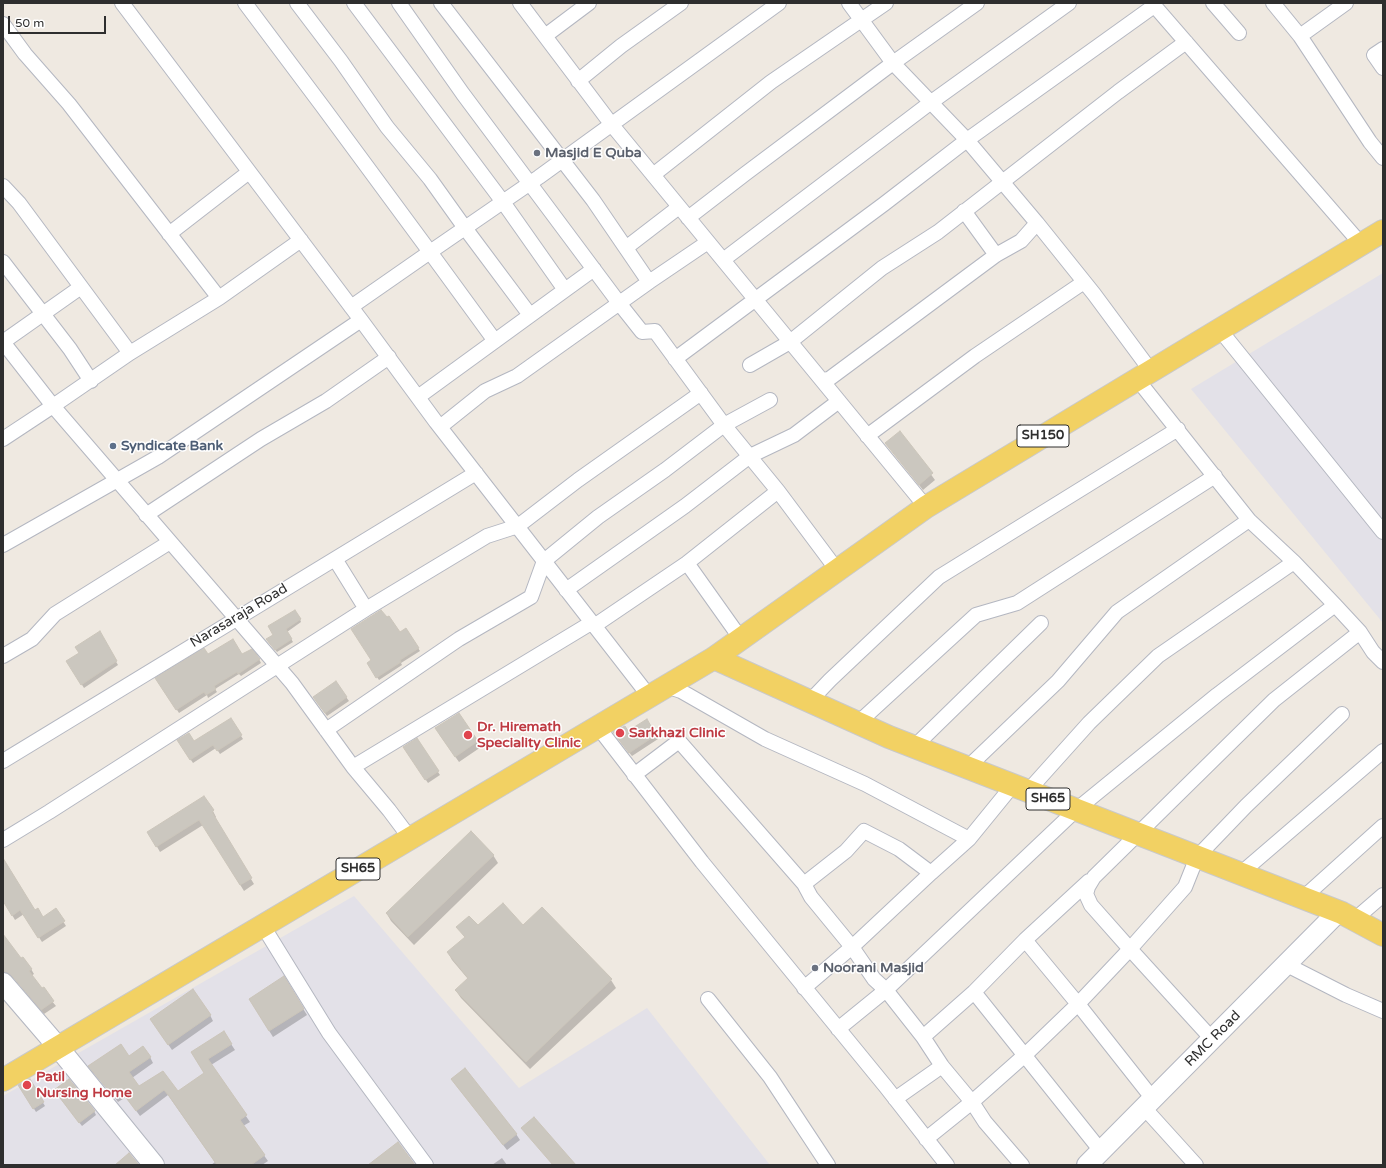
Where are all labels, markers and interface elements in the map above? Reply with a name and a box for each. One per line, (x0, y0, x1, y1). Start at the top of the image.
scale bar (10, 8, 108, 34)
text: 50 m (15, 16, 44, 30)
place label: Masjid E Quba (545, 145, 642, 161)
marker: Masjid E Quba (532, 148, 542, 158)
road number: SH150 (1017, 425, 1069, 447)
place label: Syndicate Bank (121, 438, 223, 454)
marker: Syndicate Bank (108, 441, 118, 451)
street label: Narasaraja Road (187, 580, 291, 652)
place label: Dr. Hiremath Speciality Clinic (477, 719, 581, 752)
place label: Sarkhazi Clinic (629, 725, 725, 741)
marker: Sarkhazi Clinic (614, 727, 626, 739)
marker: Dr. Hiremath Speciality Clinic (462, 729, 474, 741)
road number: SH65 (1026, 788, 1070, 810)
road number: SH65 (336, 858, 380, 880)
place label: Noorani Masjid (823, 960, 924, 976)
marker: Noorani Masjid (810, 963, 820, 973)
street label: RMC Road (1182, 1008, 1244, 1070)
place label: Patil Nursing Home (36, 1069, 132, 1102)
marker: Patil Nursing Home (21, 1079, 33, 1091)

